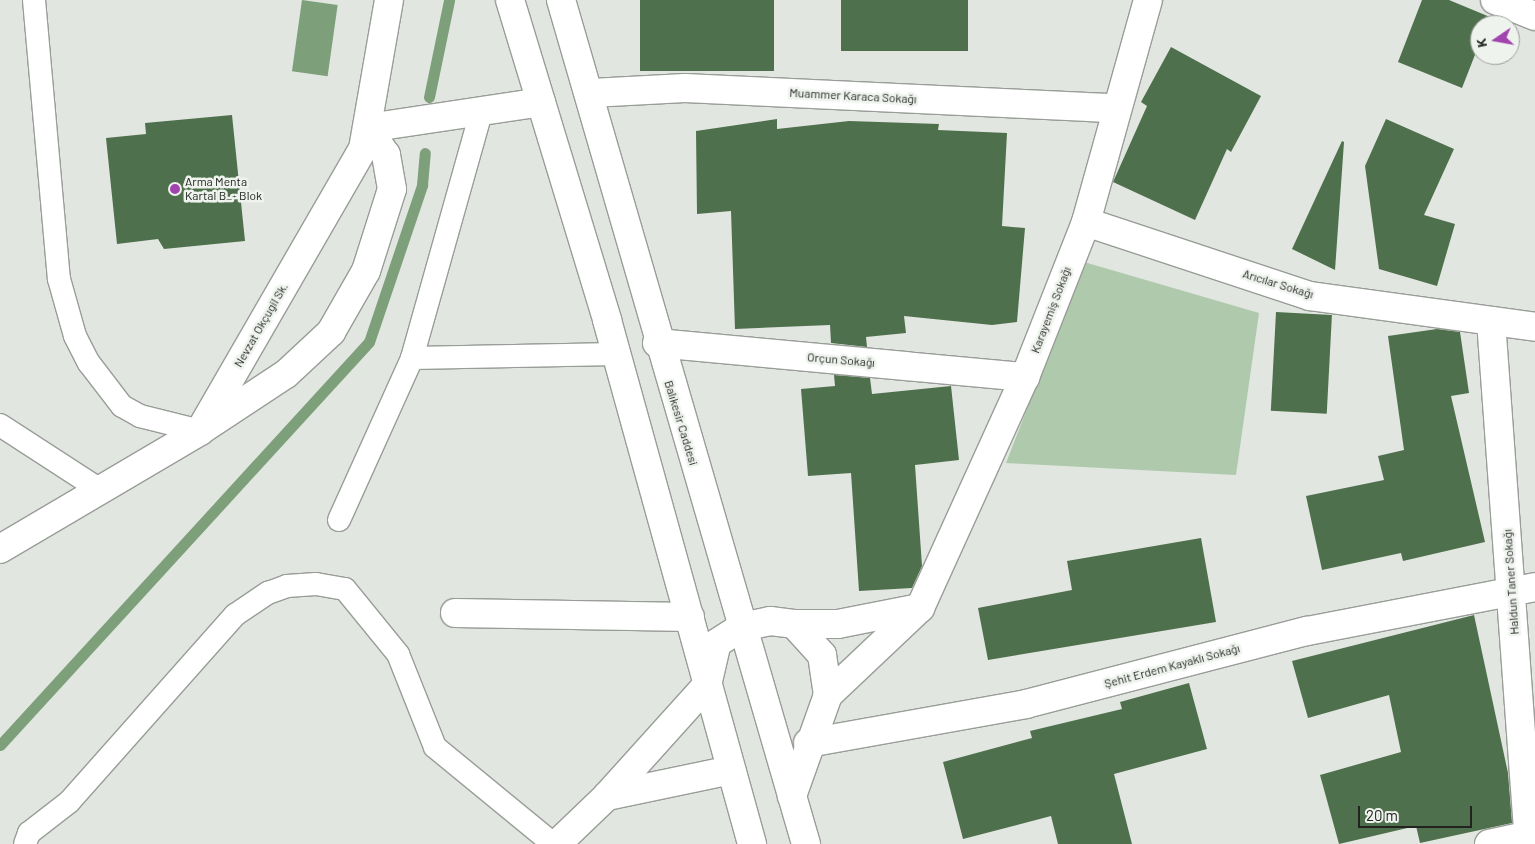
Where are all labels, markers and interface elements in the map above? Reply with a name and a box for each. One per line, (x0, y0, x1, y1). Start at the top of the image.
north arrow (1470, 15, 1520, 65)
text: K (1472, 37, 1490, 49)
street label: Muammer Karaca Sokağı (789, 85, 917, 107)
place label: Arma Menta Kartal B_- Blok (185, 175, 262, 203)
marker: Arma Menta Kartal B_- Blok (169, 183, 181, 195)
street label: Karayemiş Sokağı (1028, 265, 1074, 355)
street label: Arıcılar Sokağı (1241, 266, 1315, 302)
street label: Nevzat Okçugil Sk. (231, 280, 291, 370)
street label: Orçun Sokağı (807, 350, 875, 370)
street label: Balıkesir Caddesi (661, 379, 701, 467)
street label: Haldun Taner Sokağı (1500, 529, 1522, 635)
street label: Şehit Erdem Kayaklı Sokağı (1103, 641, 1241, 691)
scale bar (1360, 796, 1474, 828)
text: 20 m (1366, 806, 1398, 824)

